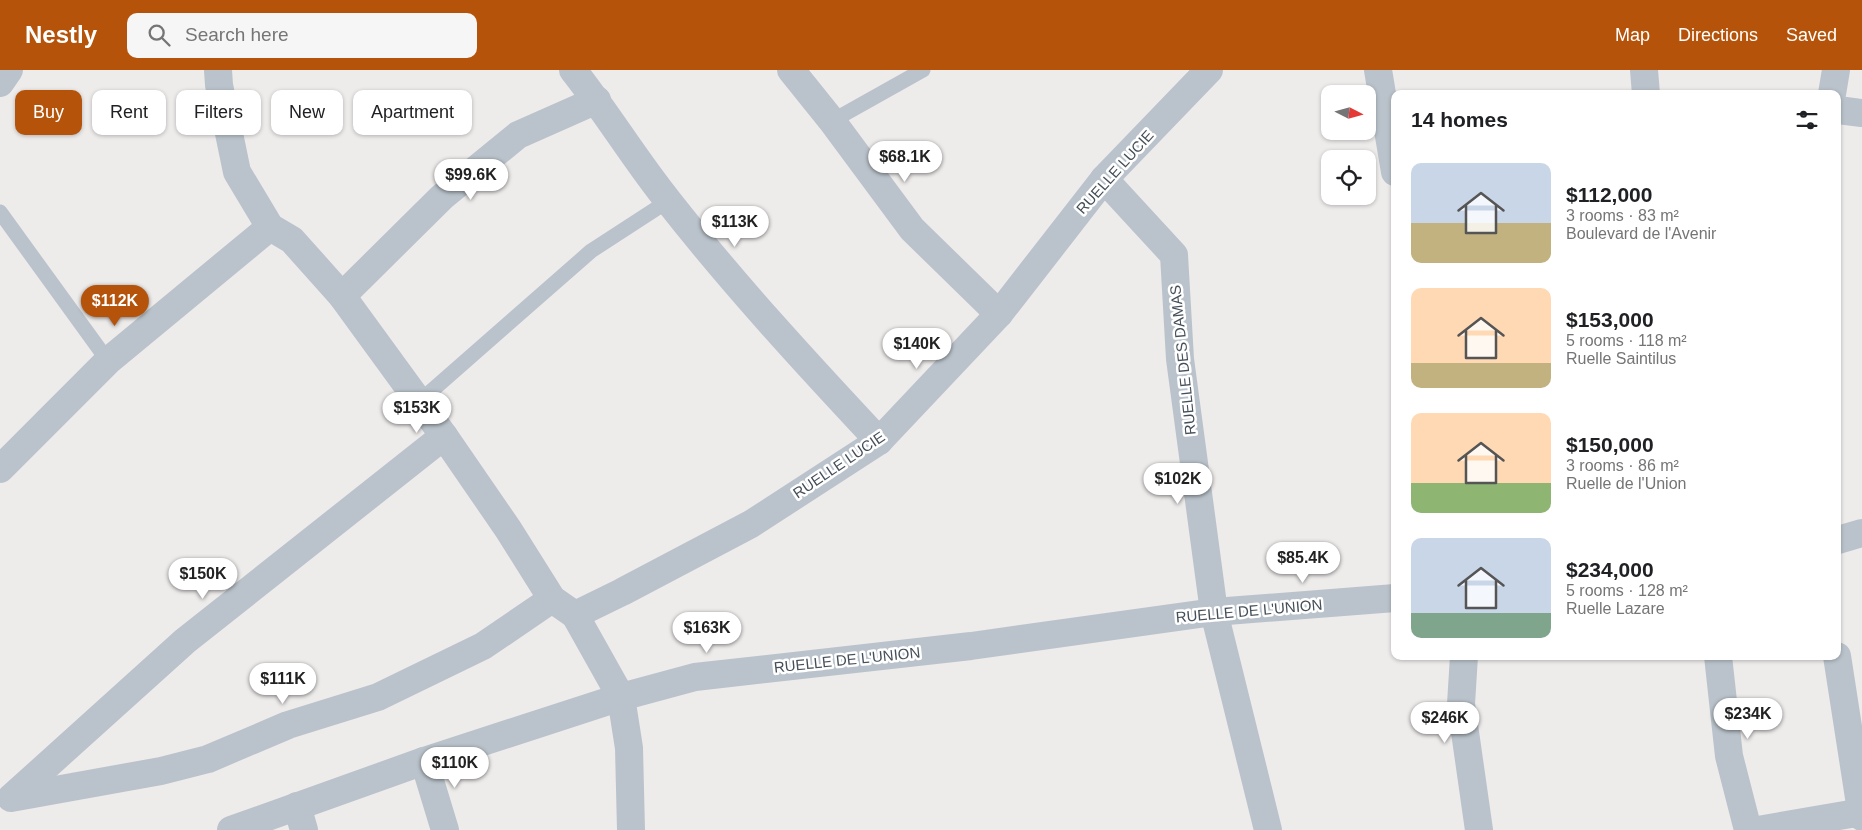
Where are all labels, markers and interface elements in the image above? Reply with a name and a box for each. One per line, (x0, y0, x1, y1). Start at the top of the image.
search box (127, 13, 477, 58)
text: Nestly (25, 21, 97, 48)
icon: search (145, 21, 173, 49)
text: Search here (185, 24, 289, 45)
text: Map (1615, 25, 1650, 45)
text: Directions (1678, 25, 1758, 45)
text: Saved (1786, 25, 1837, 45)
north arrow (1321, 85, 1376, 140)
map controls (1321, 85, 1376, 205)
chip: Buy (15, 90, 82, 135)
chip: Rent (92, 90, 166, 135)
chip: Filters (176, 90, 261, 135)
chip: New (271, 90, 343, 135)
chip: Apartment (353, 90, 472, 135)
icon: filters (1793, 106, 1821, 134)
text: 14 homes (1411, 108, 1508, 131)
street label: RUELLE LUCIE (1073, 126, 1157, 217)
pin: $68.1K (864, 140, 946, 183)
text: $68.1K (879, 148, 931, 165)
button: locate (1321, 150, 1376, 205)
pin: $99.6K (430, 158, 512, 201)
text: $99.6K (445, 166, 497, 183)
icon: home (1451, 183, 1511, 243)
text: $112,000 (1566, 183, 1652, 206)
pin: $113K (700, 206, 770, 248)
text: 3 rooms · 83 m² (1566, 207, 1679, 224)
text: $113K (712, 213, 758, 230)
text: Boulevard de l'Avenir (1566, 225, 1716, 242)
pin: $112K (80, 284, 150, 327)
street label: RUELLE DES DAMAS (1166, 284, 1199, 436)
text: $112K (92, 292, 138, 309)
icon: home (1451, 308, 1511, 368)
text: $153,000 (1566, 308, 1654, 331)
pin: $140K (882, 328, 952, 370)
text: 5 rooms · 118 m² (1566, 332, 1687, 349)
text: $140K (893, 335, 941, 352)
text: Ruelle Saintilus (1566, 350, 1676, 367)
pin: $153K (382, 392, 452, 434)
text: $153K (393, 399, 441, 416)
street label: RUELLE LUCIE (790, 428, 888, 501)
icon: home (1451, 433, 1511, 493)
text: $150,000 (1566, 433, 1654, 456)
text: 3 rooms · 86 m² (1566, 457, 1679, 474)
pin: $102K (1143, 462, 1213, 505)
text: $102K (1154, 470, 1202, 487)
text: Ruelle de l'Union (1566, 475, 1686, 492)
pin: $85.4K (1262, 542, 1344, 584)
text: $85.4K (1277, 549, 1329, 566)
pin: $150K (168, 558, 238, 600)
icon: home (1451, 558, 1511, 618)
text: $234,000 (1566, 558, 1654, 581)
text: $150K (179, 565, 227, 582)
text: 5 rooms · 128 m² (1566, 582, 1688, 599)
street label: RUELLE DE L'UNION (1175, 596, 1323, 625)
text: Ruelle Lazare (1566, 600, 1665, 617)
pin: $163K (672, 612, 742, 654)
text: $163K (683, 619, 731, 636)
street label: RUELLE DE L'UNION (773, 643, 921, 676)
pin: $111K (248, 662, 318, 705)
text: $111K (260, 670, 306, 687)
pin: $234K (1713, 698, 1783, 740)
pin: $246K (1410, 702, 1480, 744)
text: $234K (1724, 705, 1772, 722)
text: $246K (1421, 709, 1469, 726)
pin: $110K (420, 746, 490, 789)
text: $110K (432, 754, 478, 771)

